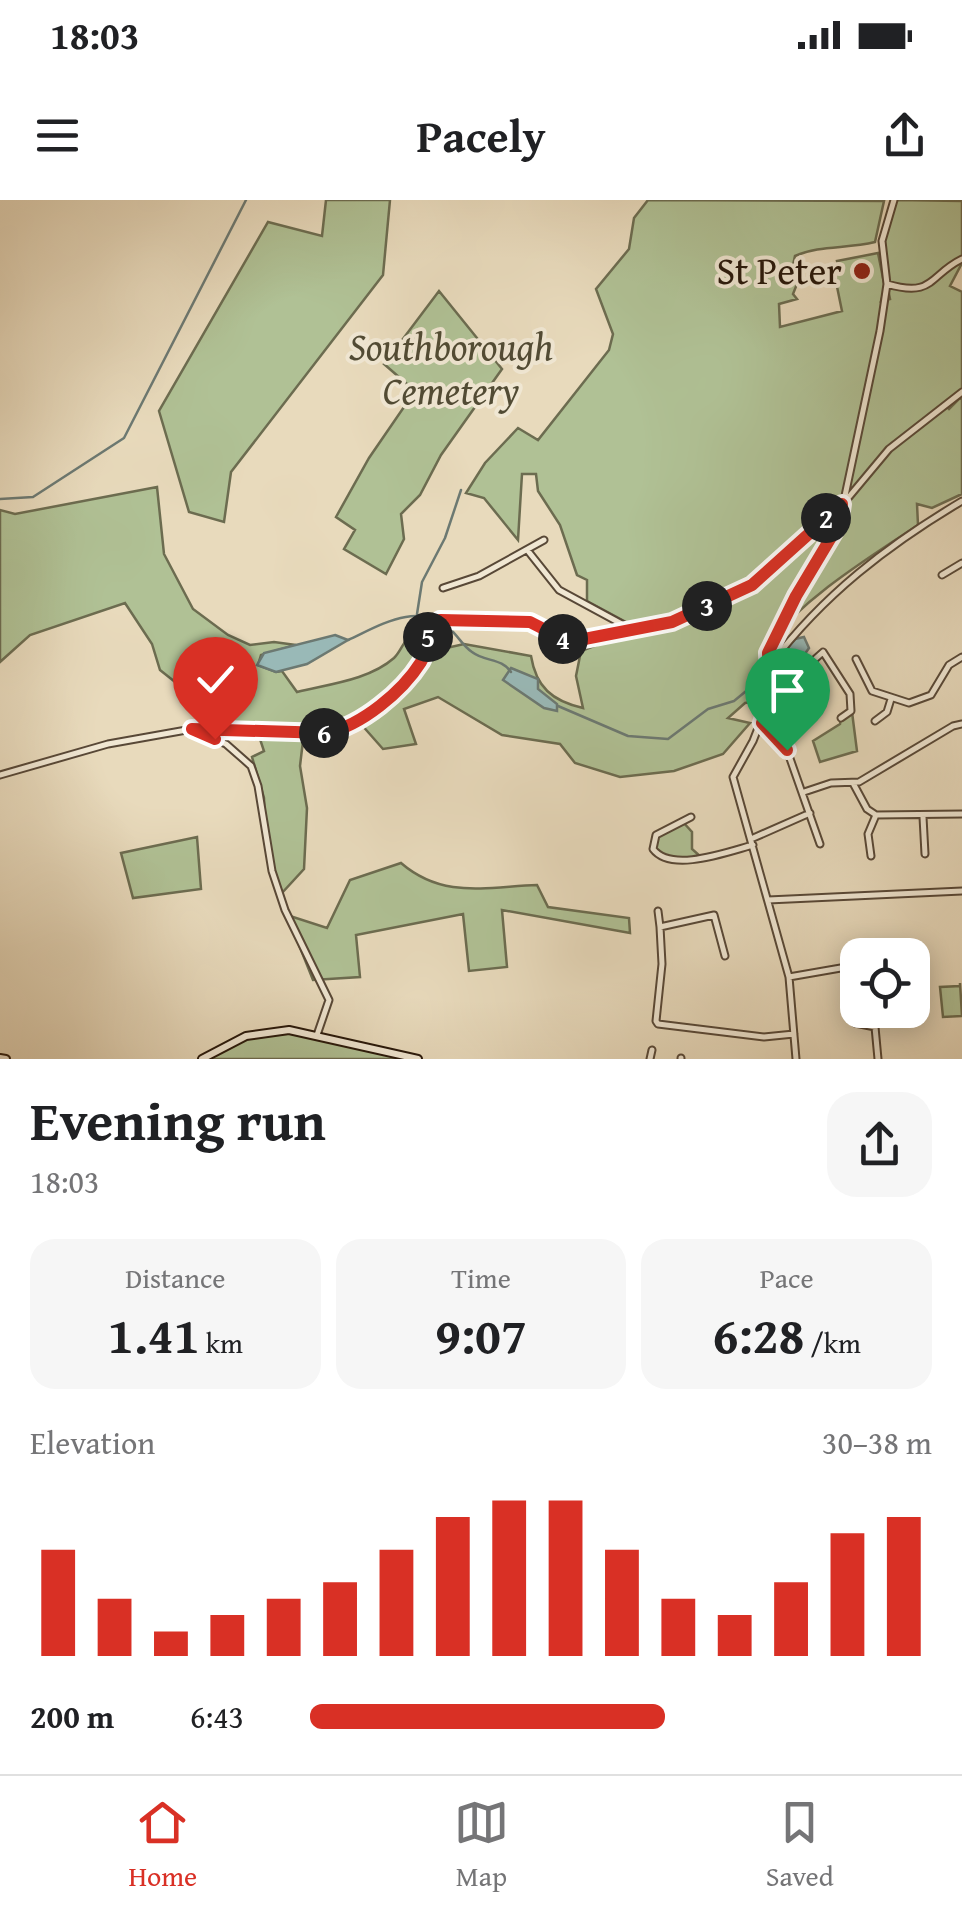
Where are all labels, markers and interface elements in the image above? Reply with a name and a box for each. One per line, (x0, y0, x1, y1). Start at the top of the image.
text: 18:03 (50, 7, 140, 63)
text: Pacely (416, 103, 546, 168)
icon: menu (30, 108, 85, 163)
icon: share (877, 108, 932, 163)
place label: St Peter (716, 242, 842, 298)
marker: St Peter (851, 260, 873, 282)
park label: Southborough Cemetery (349, 318, 553, 418)
pin: 2 (801, 493, 851, 543)
text: 2 (819, 497, 833, 538)
pin: 3 (682, 581, 732, 631)
text: 3 (700, 585, 714, 626)
pin: 5 (403, 612, 453, 662)
pin: 4 (538, 614, 588, 664)
text: 5 (421, 616, 435, 657)
text: 4 (556, 618, 570, 659)
pin (173, 637, 258, 740)
pin (745, 648, 830, 751)
icon: check (188, 652, 243, 707)
icon: arrive (760, 663, 815, 718)
pin: 6 (299, 708, 349, 758)
text: 6 (317, 712, 331, 753)
map controls (840, 938, 930, 1028)
button: locate (840, 938, 930, 1028)
text: Evening run (30, 1080, 326, 1160)
button: share (827, 1092, 932, 1197)
text: 18:03 (30, 1158, 99, 1205)
text: Distance (125, 1257, 226, 1298)
text: Time (451, 1257, 511, 1298)
text: Pace (760, 1257, 814, 1298)
text: 1.41 (108, 1298, 200, 1371)
text: 9:07 (435, 1298, 527, 1371)
text: 6:28 (712, 1298, 804, 1371)
text: km (200, 1322, 243, 1363)
text: /km (804, 1322, 861, 1363)
text: Elevation (30, 1419, 155, 1466)
text: 30–38 m (822, 1419, 932, 1466)
text: 200 m (30, 1693, 114, 1740)
text: 6:43 (190, 1693, 244, 1740)
tab: Home (128, 1795, 197, 1896)
tab: Map (454, 1795, 509, 1896)
tab: Saved (766, 1795, 834, 1896)

